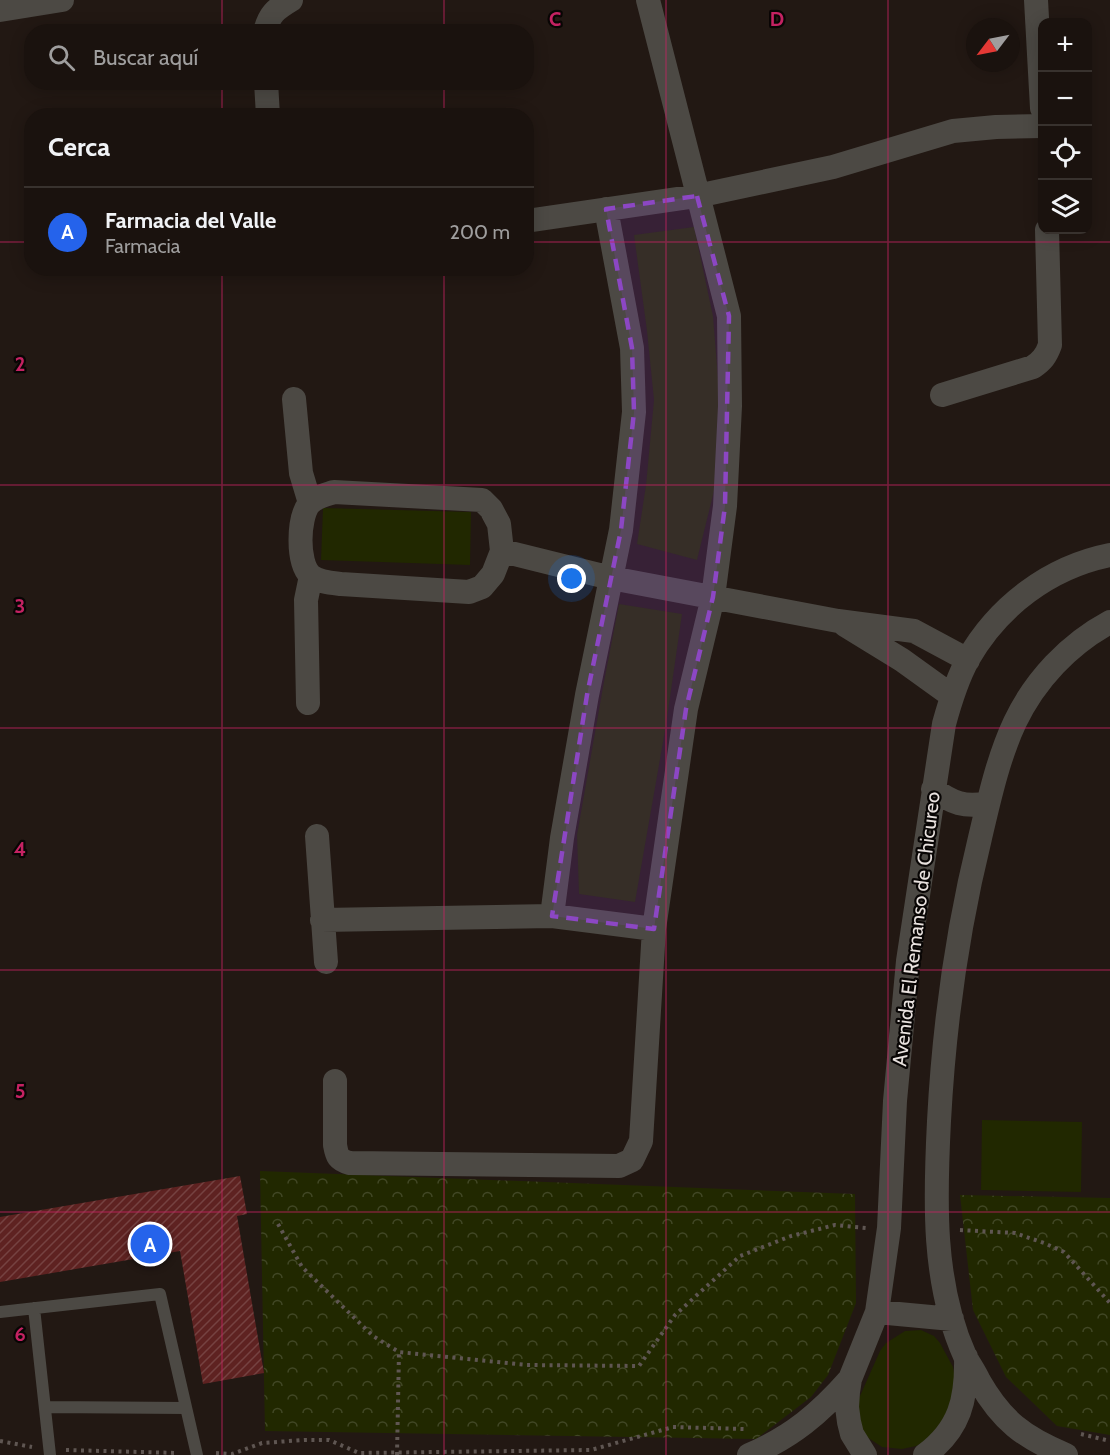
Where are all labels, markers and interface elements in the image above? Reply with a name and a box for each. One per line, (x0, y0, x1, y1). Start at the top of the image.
text: C (549, 7, 561, 31)
text: D (770, 7, 784, 31)
north arrow (966, 18, 1020, 72)
map controls (1038, 18, 1092, 234)
button: + (1038, 18, 1092, 72)
search box (24, 24, 534, 90)
icon: search (45, 41, 78, 74)
text: Buscar aquí (93, 44, 198, 71)
button: − (1038, 72, 1092, 126)
button: locate (1038, 126, 1092, 180)
text: Cerca (48, 131, 110, 163)
button: layers (1038, 180, 1092, 234)
text: Farmacia del Valle (105, 207, 276, 234)
text: A (61, 220, 74, 244)
text: 200 m (450, 220, 510, 244)
text: Farmacia (105, 234, 180, 258)
text: 2 (15, 352, 25, 376)
your location (557, 564, 586, 593)
text: 3 (15, 594, 25, 618)
street label: Avenida El Remanso de Chicureo (887, 790, 945, 1068)
text: 4 (14, 837, 26, 861)
text: 5 (15, 1079, 25, 1103)
pin: A (130, 1222, 170, 1266)
text: 6 (14, 1322, 26, 1346)

